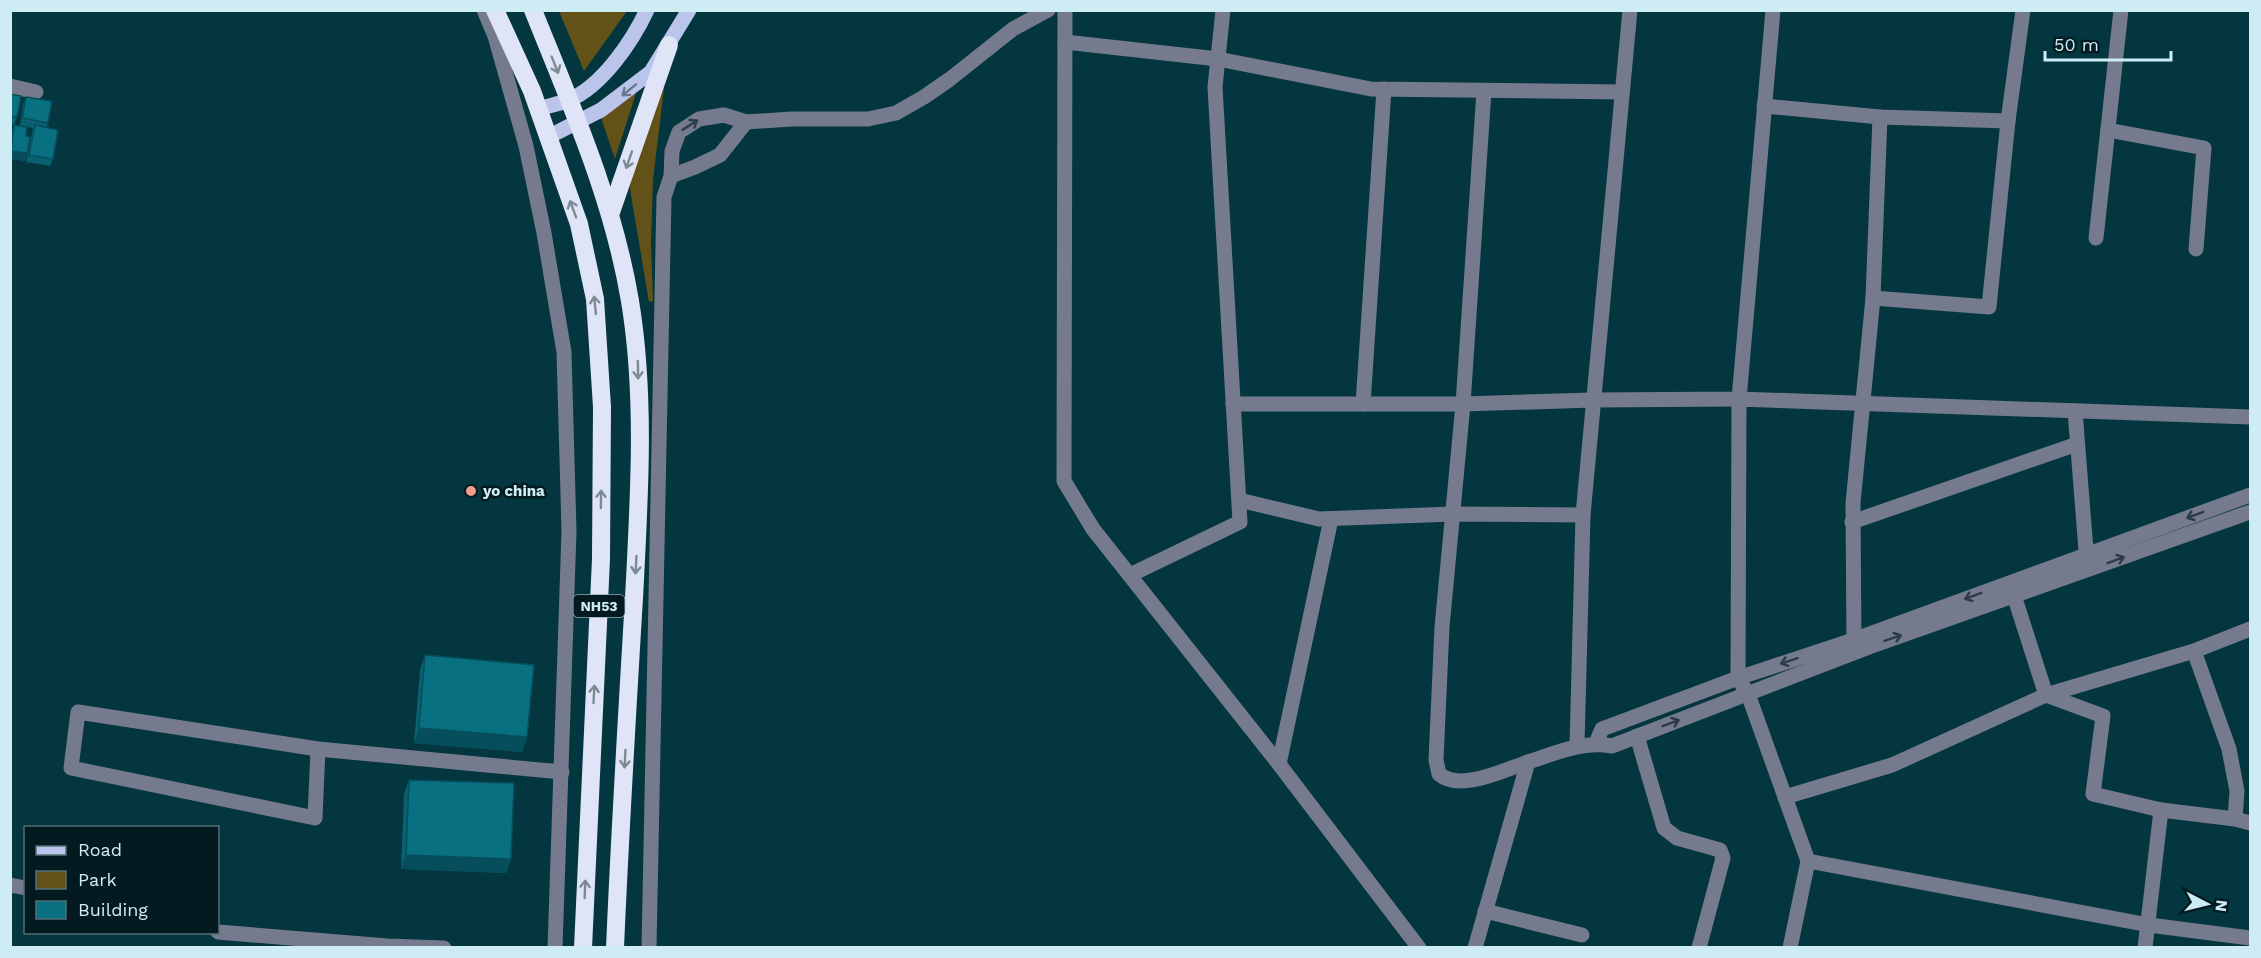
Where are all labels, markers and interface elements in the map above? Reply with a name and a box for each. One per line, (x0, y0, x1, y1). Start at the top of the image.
scale bar (2045, 24, 2171, 62)
text: 50 m (2054, 34, 2099, 55)
one-way arrow (550, 55, 561, 73)
one-way arrow (621, 83, 637, 96)
one-way arrow (681, 118, 698, 130)
one-way arrow (623, 150, 634, 168)
one-way arrow (567, 200, 578, 219)
one-way arrow (589, 295, 600, 315)
one-way arrow (632, 359, 644, 379)
place label: yo china (482, 482, 545, 500)
marker: yo china (464, 484, 478, 498)
one-way arrow (596, 490, 607, 510)
one-way arrow (2187, 510, 2205, 521)
one-way arrow (2106, 553, 2125, 564)
one-way arrow (630, 554, 641, 574)
one-way arrow (1964, 591, 1983, 602)
road number: NH53 (574, 595, 624, 617)
one-way arrow (1883, 632, 1901, 643)
one-way arrow (1780, 656, 1799, 667)
one-way arrow (589, 685, 600, 705)
one-way arrow (1661, 717, 1680, 728)
one-way arrow (619, 749, 630, 769)
legend (24, 826, 219, 934)
text: Road (78, 839, 122, 860)
text: Park (78, 869, 117, 890)
north arrow (2177, 874, 2237, 934)
one-way arrow (580, 880, 591, 900)
text: Building (78, 899, 148, 920)
text: N (2211, 899, 2232, 913)

